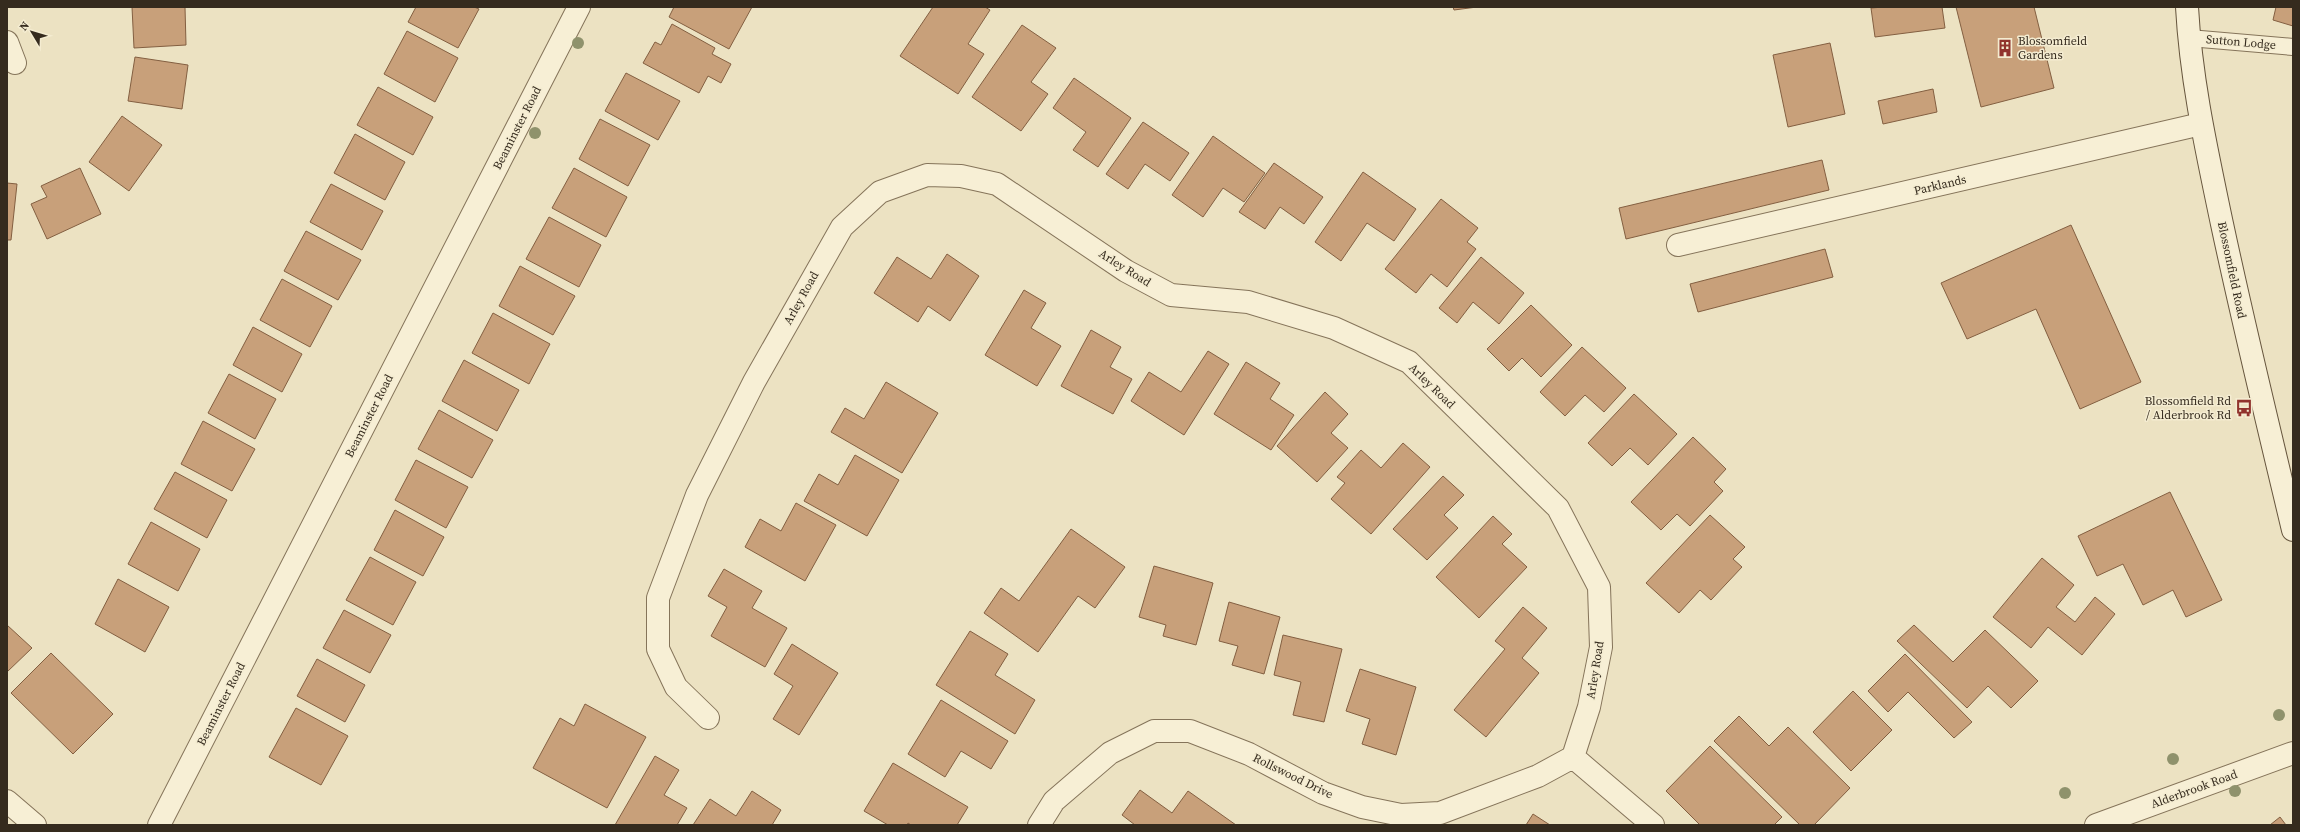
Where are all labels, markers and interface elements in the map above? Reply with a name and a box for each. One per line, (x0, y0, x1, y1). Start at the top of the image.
north arrow (12, 12, 52, 52)
text: N (16, 18, 33, 34)
street label: Sutton Lodge (2205, 31, 2277, 53)
place label: Blossomfield Gardens (2018, 33, 2087, 63)
building icon: Blossomfield Gardens (1995, 38, 2015, 58)
street label: Beaminster Road (489, 83, 545, 172)
street label: Parklands (1912, 171, 1968, 199)
street label: Blossomfield Road (2214, 220, 2250, 320)
street label: Arley Road (1096, 246, 1154, 290)
street label: Arley Road (780, 268, 822, 328)
street label: Arley Road (1405, 360, 1459, 412)
street label: Beaminster Road (341, 371, 397, 460)
place label: Blossomfield Rd / Alderbrook Rd (2145, 393, 2231, 423)
bus stop icon: Blossomfield Rd / Alderbrook Rd (2234, 398, 2254, 418)
street label: Arley Road (1583, 640, 1608, 700)
street label: Beaminster Road (193, 659, 249, 748)
street label: Rollswood Drive (1250, 750, 1336, 802)
street label: Alderbrook Road (2149, 766, 2240, 812)

